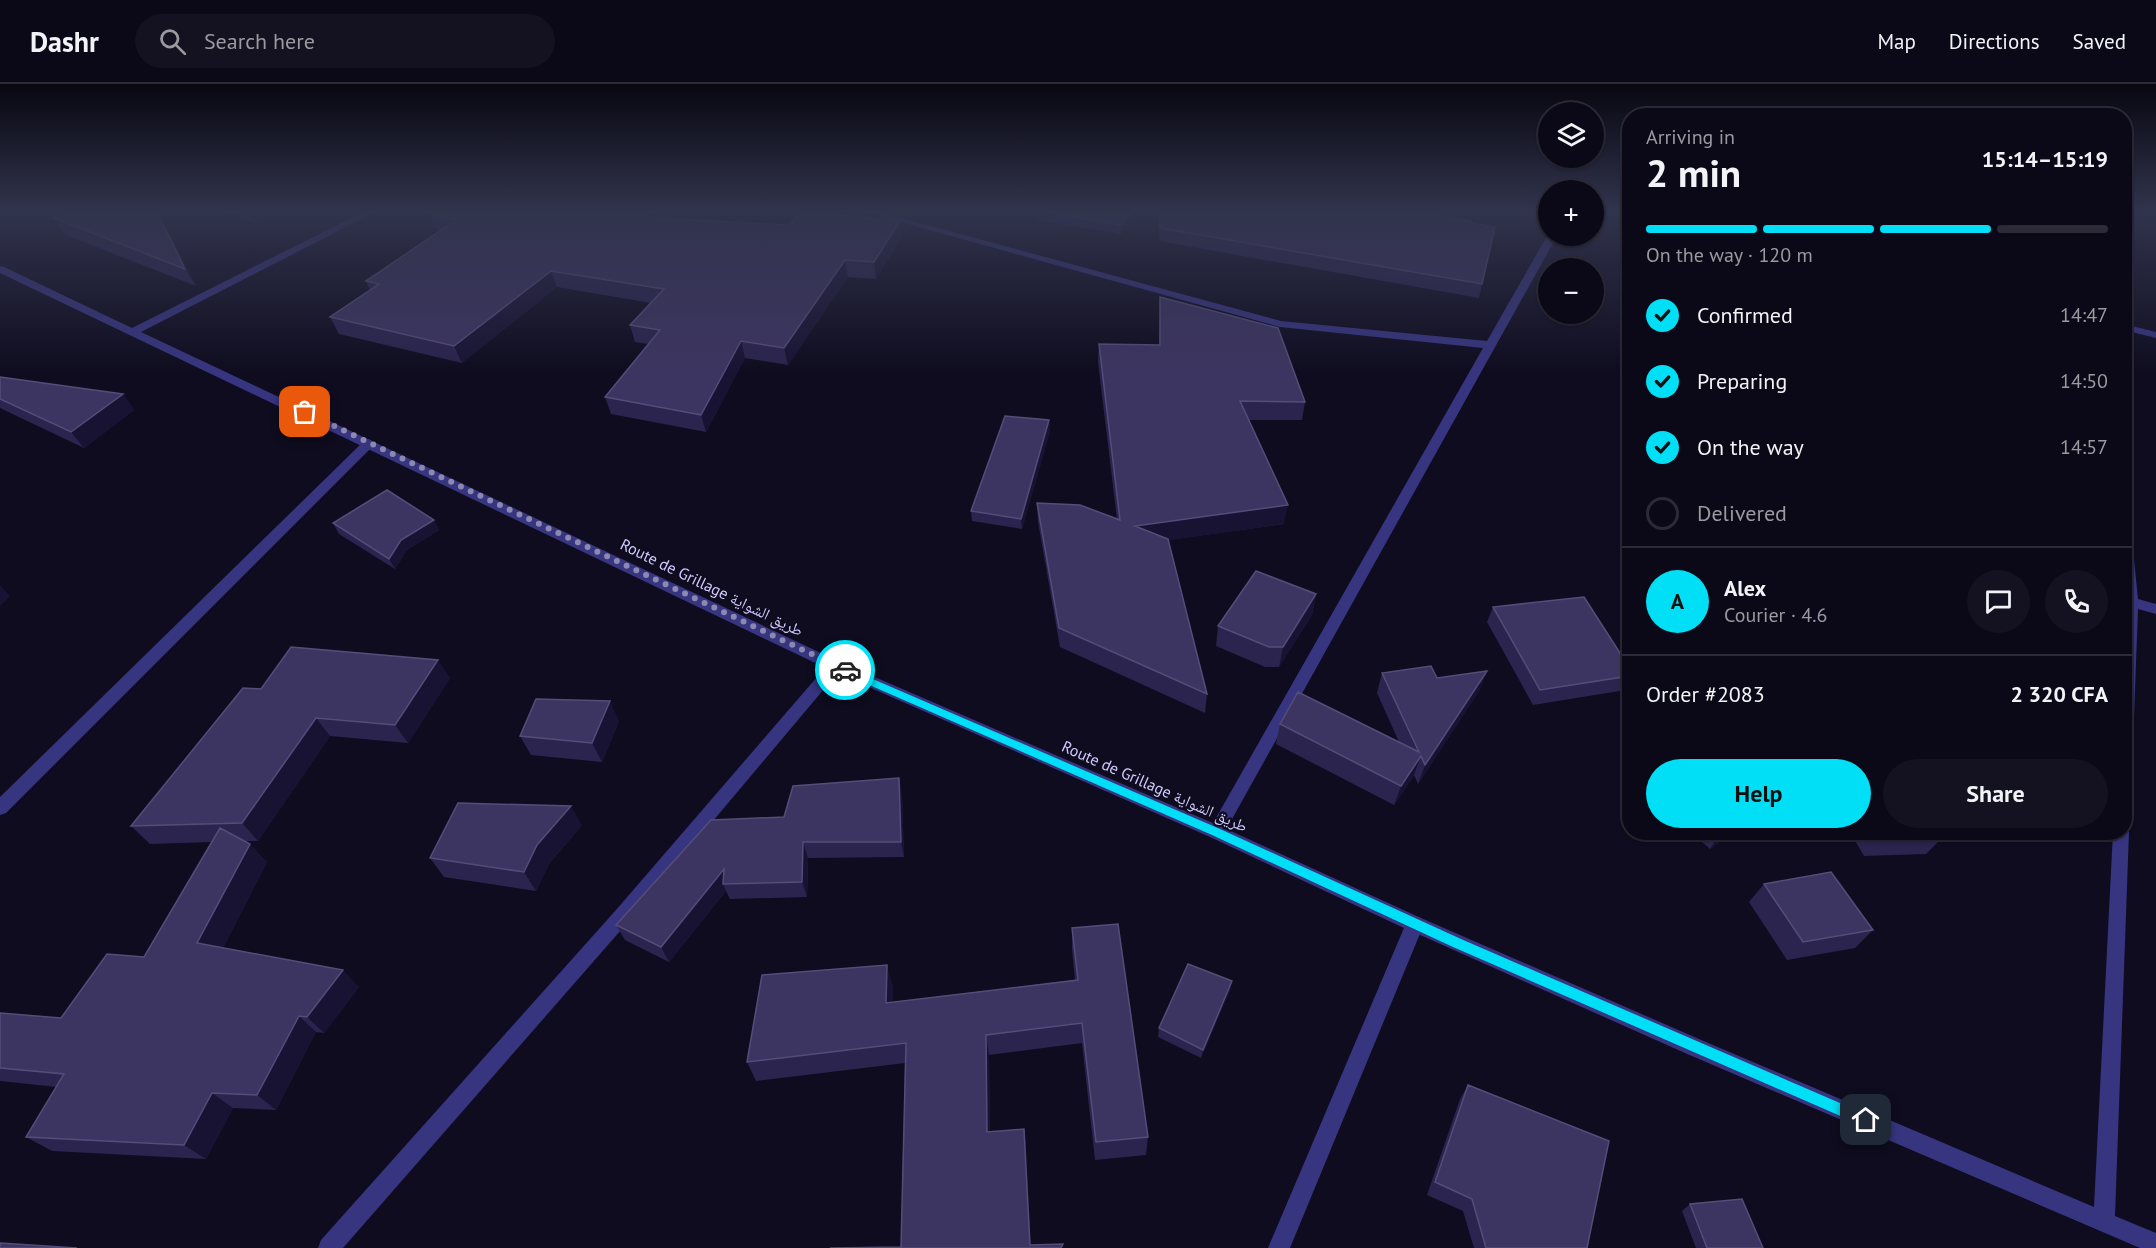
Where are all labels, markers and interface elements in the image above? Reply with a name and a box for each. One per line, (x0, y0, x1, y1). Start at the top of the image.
search box (135, 14, 555, 68)
text: Dashr (30, 23, 99, 60)
icon: search (156, 25, 189, 58)
text: Search here (204, 27, 315, 55)
text: Map (1877, 28, 1916, 55)
text: Directions (1949, 28, 2040, 55)
text: Saved (2073, 28, 2126, 55)
map controls (1538, 102, 1604, 324)
button: layers (1538, 102, 1604, 168)
text: Arriving in (1646, 124, 1735, 150)
text: 15:14–15:19 (1982, 145, 2108, 173)
text: 2 min (1646, 147, 1741, 198)
button: + (1538, 180, 1604, 246)
text: On the way · 120 m (1646, 242, 1813, 268)
button: − (1538, 258, 1604, 324)
icon: check (1646, 299, 1679, 332)
text: Confirmed (1697, 301, 1793, 329)
text: 14:47 (2060, 302, 2108, 328)
icon: check (1646, 365, 1679, 398)
text: Preparing (1697, 367, 1787, 395)
text: 14:50 (2060, 368, 2108, 394)
pin (279, 386, 330, 437)
icon: bag (288, 395, 321, 428)
icon: check (1646, 431, 1679, 464)
text: On the way (1697, 433, 1804, 461)
text: 14:57 (2060, 434, 2108, 460)
text: Delivered (1697, 499, 1787, 527)
street label: Route de Grillage طريق الشواية (617, 534, 807, 641)
button: chat (1967, 570, 2030, 633)
button: phone (2045, 570, 2108, 633)
text: Alex (1724, 574, 1766, 602)
text: A (1671, 587, 1684, 615)
text: Courier · 4.6 (1724, 602, 1827, 628)
courier (815, 640, 875, 700)
icon: car (829, 654, 862, 687)
text: Order #2083 (1646, 680, 1765, 708)
text: 2 320 CFA (2010, 680, 2108, 708)
street label: Route de Grillage طريق الشواية (1059, 736, 1251, 837)
button: Help (1646, 759, 1871, 828)
button: Share (1883, 759, 2108, 828)
pin (1840, 1094, 1891, 1145)
icon: home (1849, 1103, 1882, 1136)

